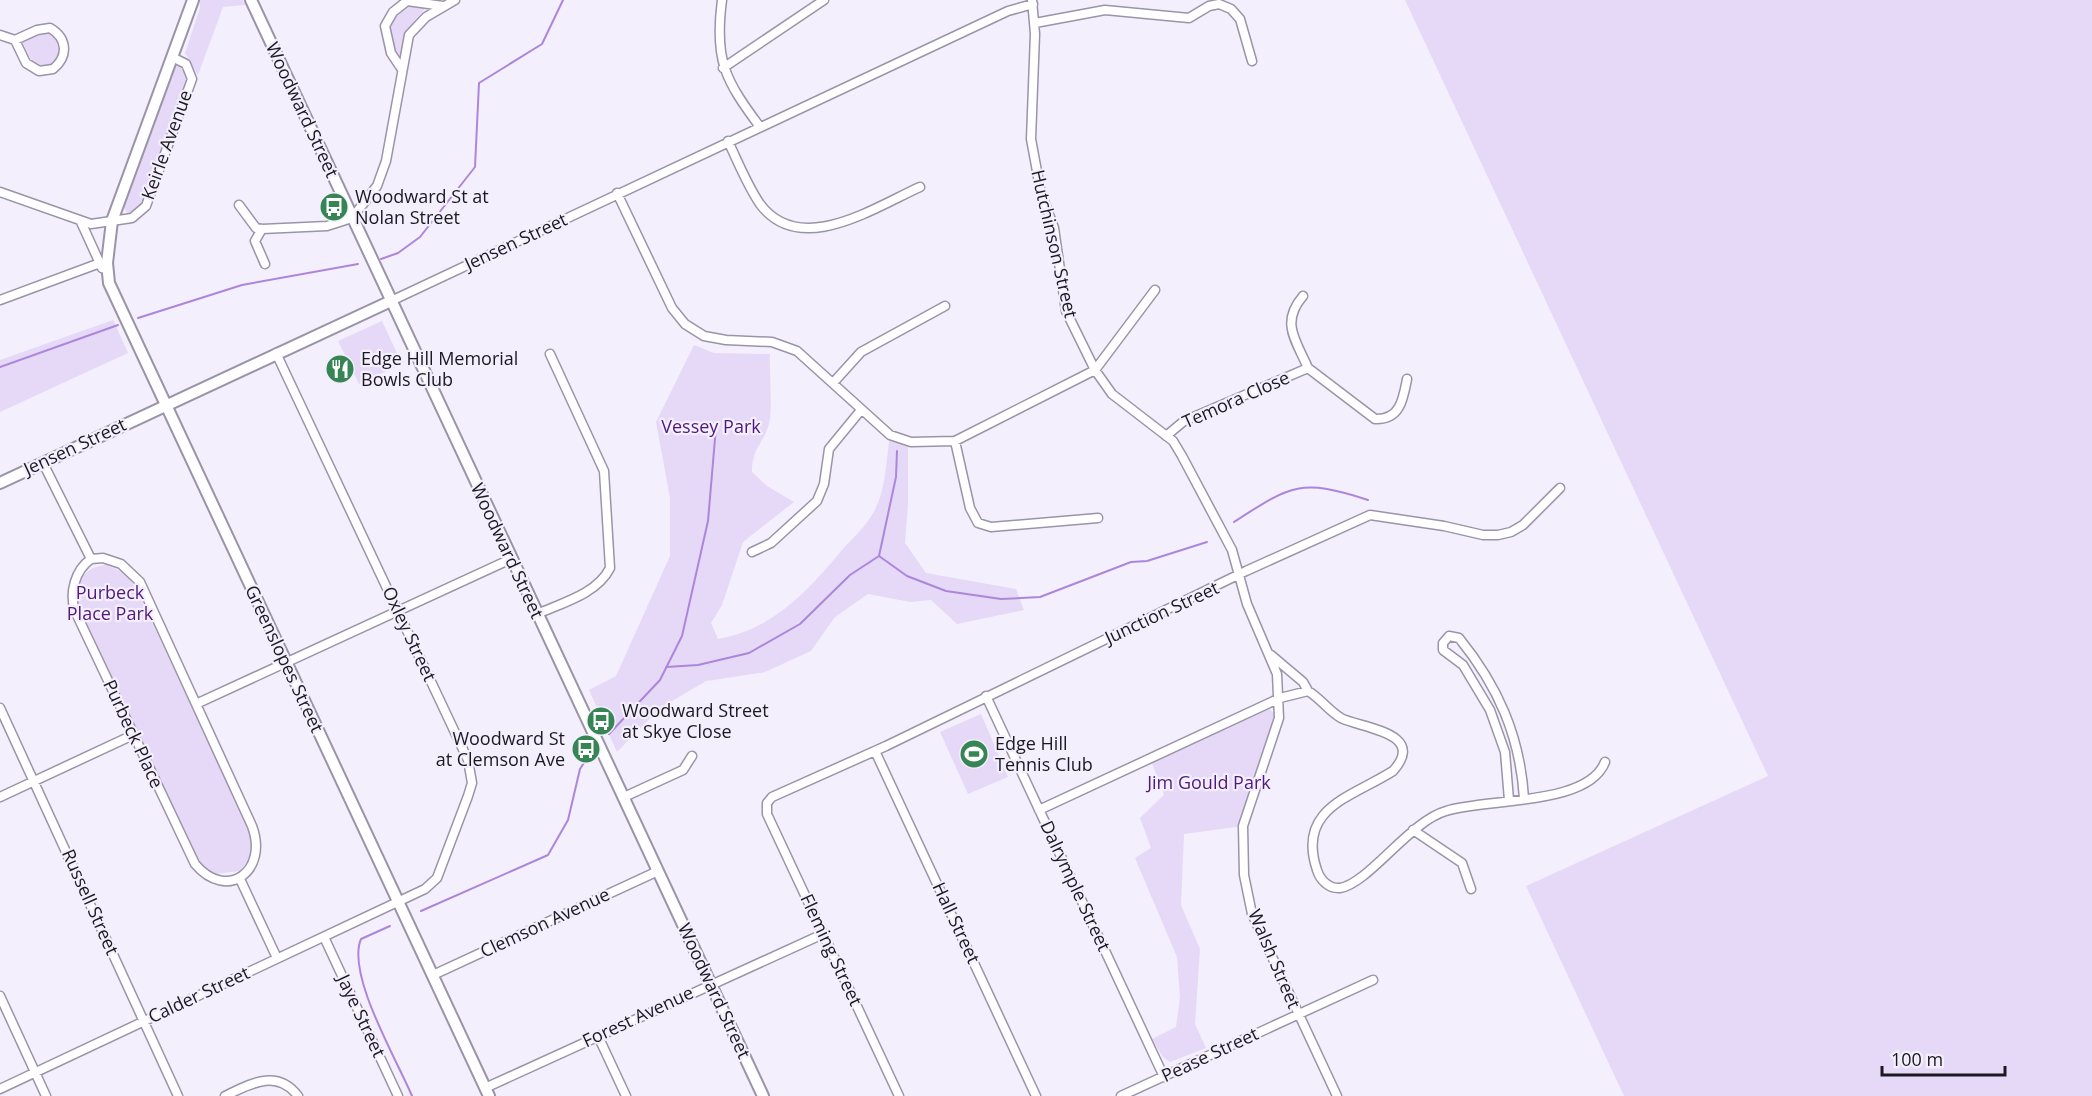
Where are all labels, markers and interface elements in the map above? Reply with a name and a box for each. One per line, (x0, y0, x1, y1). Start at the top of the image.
street label: Woodward Street (261, 38, 345, 181)
street label: Keirle Avenue (135, 87, 197, 203)
street label: Hutchinson Street (1026, 167, 1084, 320)
place label: Woodward St at Nolan Street (355, 184, 489, 229)
bus stop icon: Woodward St at Nolan Street (318, 191, 350, 223)
street label: Jensen Street (459, 207, 571, 276)
place label: Edge Hill Memorial Bowls Club (361, 346, 518, 391)
restaurant icon: Edge Hill Memorial Bowls Club (324, 353, 356, 385)
street label: Temora Close (1178, 365, 1293, 433)
street label: Jensen Street (18, 412, 130, 481)
park label: Vessey Park (661, 414, 761, 438)
street label: Woodward Street (466, 479, 550, 622)
street label: Junction Street (1099, 575, 1223, 650)
park label: Purbeck Place Park (67, 580, 154, 625)
street label: Greenslopes Street (240, 581, 330, 736)
street label: Oxley Street (377, 582, 442, 685)
street label: Purbeck Place (98, 675, 170, 792)
place label: Woodward Street at Skye Close (622, 698, 769, 743)
bus stop icon: Woodward Street at Skye Close (585, 705, 617, 737)
place label: Woodward St at Clemson Ave (436, 726, 565, 771)
place label: Edge Hill Tennis Club (995, 731, 1093, 776)
bus stop icon: Woodward St at Clemson Ave (570, 733, 602, 765)
sports icon: Edge Hill Tennis Club (958, 738, 990, 770)
park label: Jim Gould Park (1145, 770, 1271, 794)
street label: Dalrymple Street (1035, 816, 1117, 955)
street label: Russell Street (57, 845, 125, 958)
street label: Hall Street (928, 878, 986, 967)
street label: Clemson Avenue (476, 882, 613, 963)
street label: Fleming Street (795, 890, 868, 1009)
street label: Walsh Street (1243, 905, 1307, 1012)
street label: Woodward Street (673, 919, 757, 1062)
street label: Calder Street (144, 960, 253, 1028)
street label: Jaye Street (331, 968, 392, 1061)
street label: Forest Avenue (578, 980, 697, 1052)
street label: Pease Street (1157, 1021, 1262, 1087)
scale bar (1882, 1039, 2005, 1077)
text: 100 m (1891, 1047, 1943, 1071)

